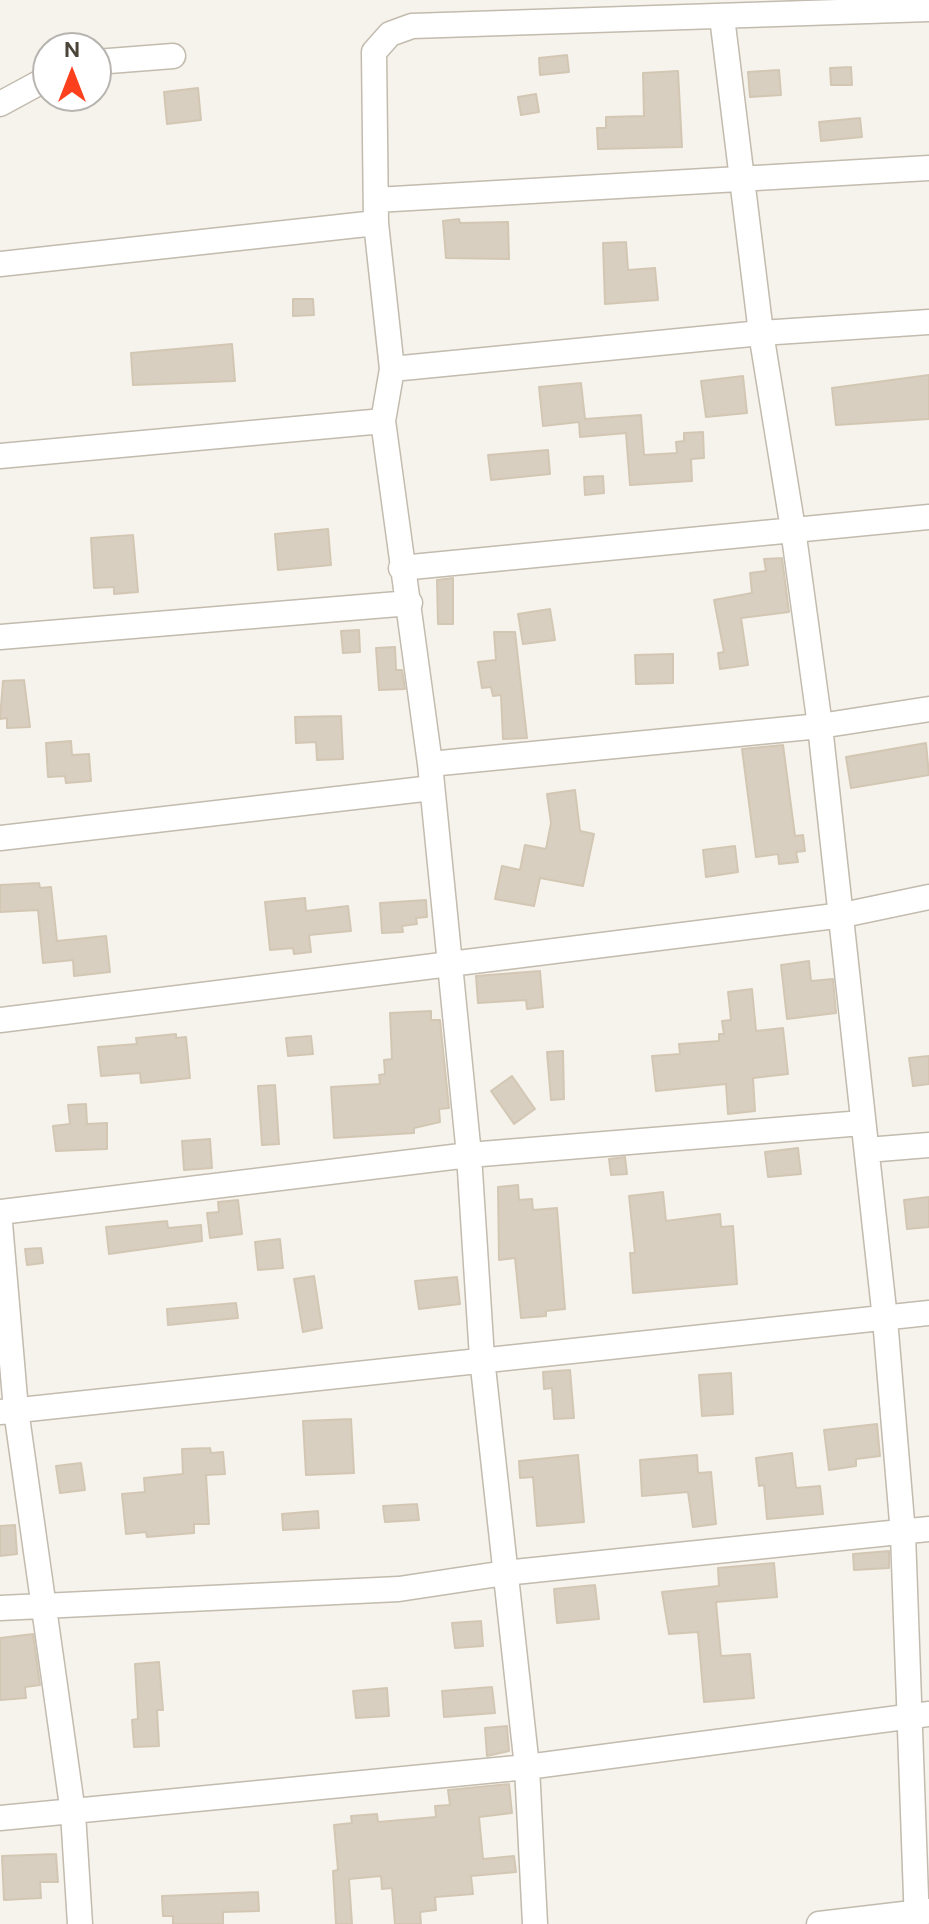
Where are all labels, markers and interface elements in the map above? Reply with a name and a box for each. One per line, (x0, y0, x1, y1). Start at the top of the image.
north arrow (32, 32, 112, 112)
text: N (64, 35, 80, 64)

